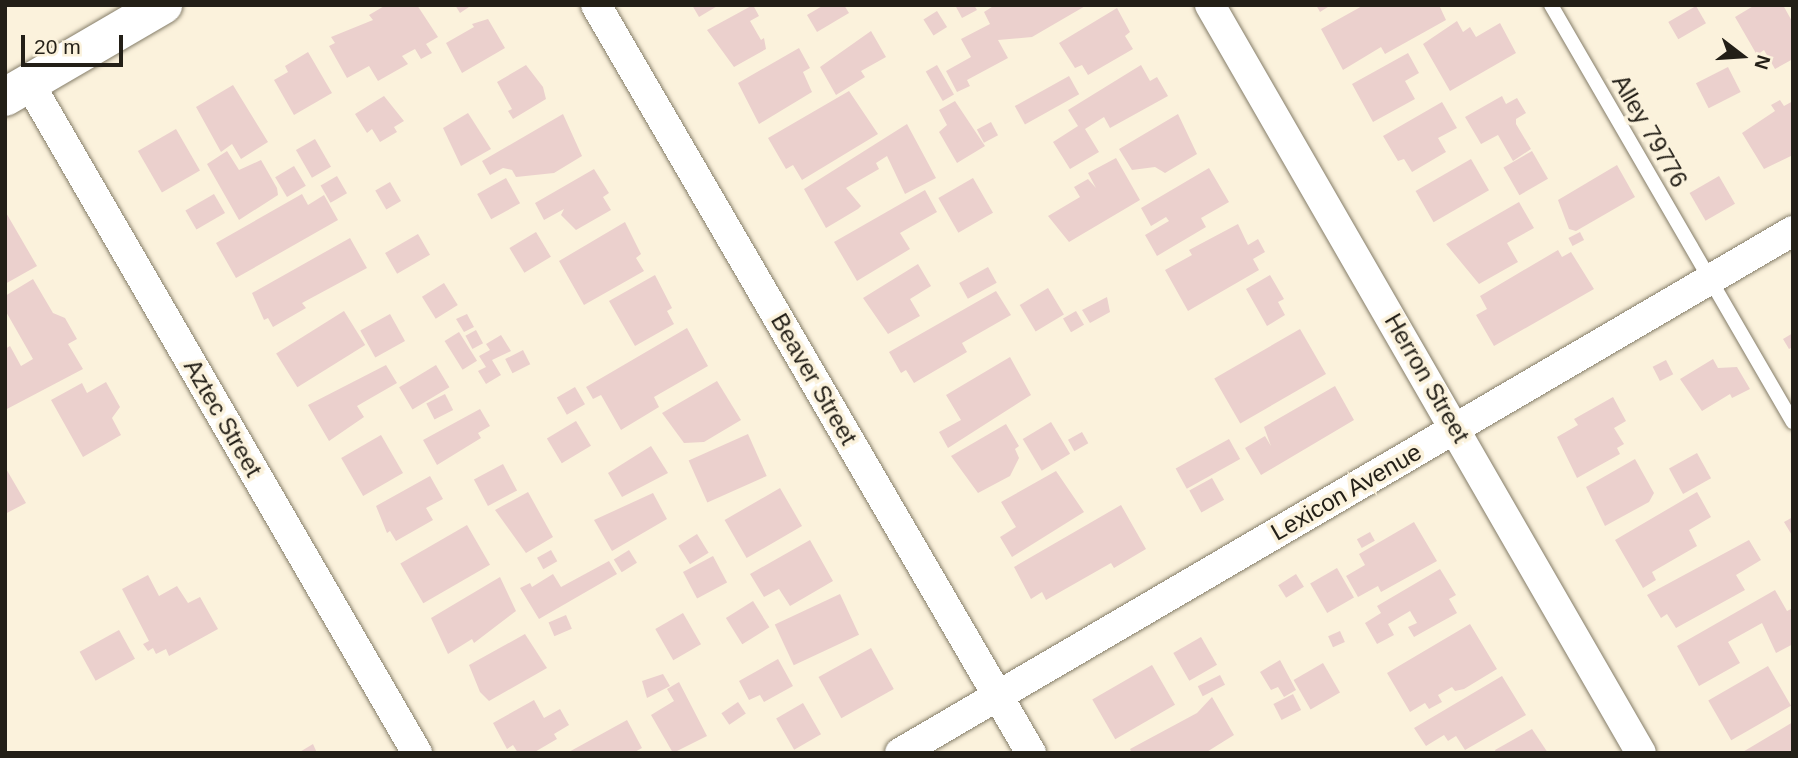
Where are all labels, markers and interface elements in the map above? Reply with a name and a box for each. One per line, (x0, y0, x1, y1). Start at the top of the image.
scale bar (24, 21, 126, 65)
north arrow (1707, 21, 1777, 91)
text: 20 m (34, 35, 81, 58)
text: N (1751, 53, 1775, 72)
street label: Alley 79776 (1606, 69, 1694, 193)
street label: Beaver Street (765, 308, 863, 450)
street label: Herron Street (1379, 308, 1475, 448)
street label: Aztec Street (178, 354, 268, 482)
street label: Lexicon Avenue (1265, 437, 1427, 547)

